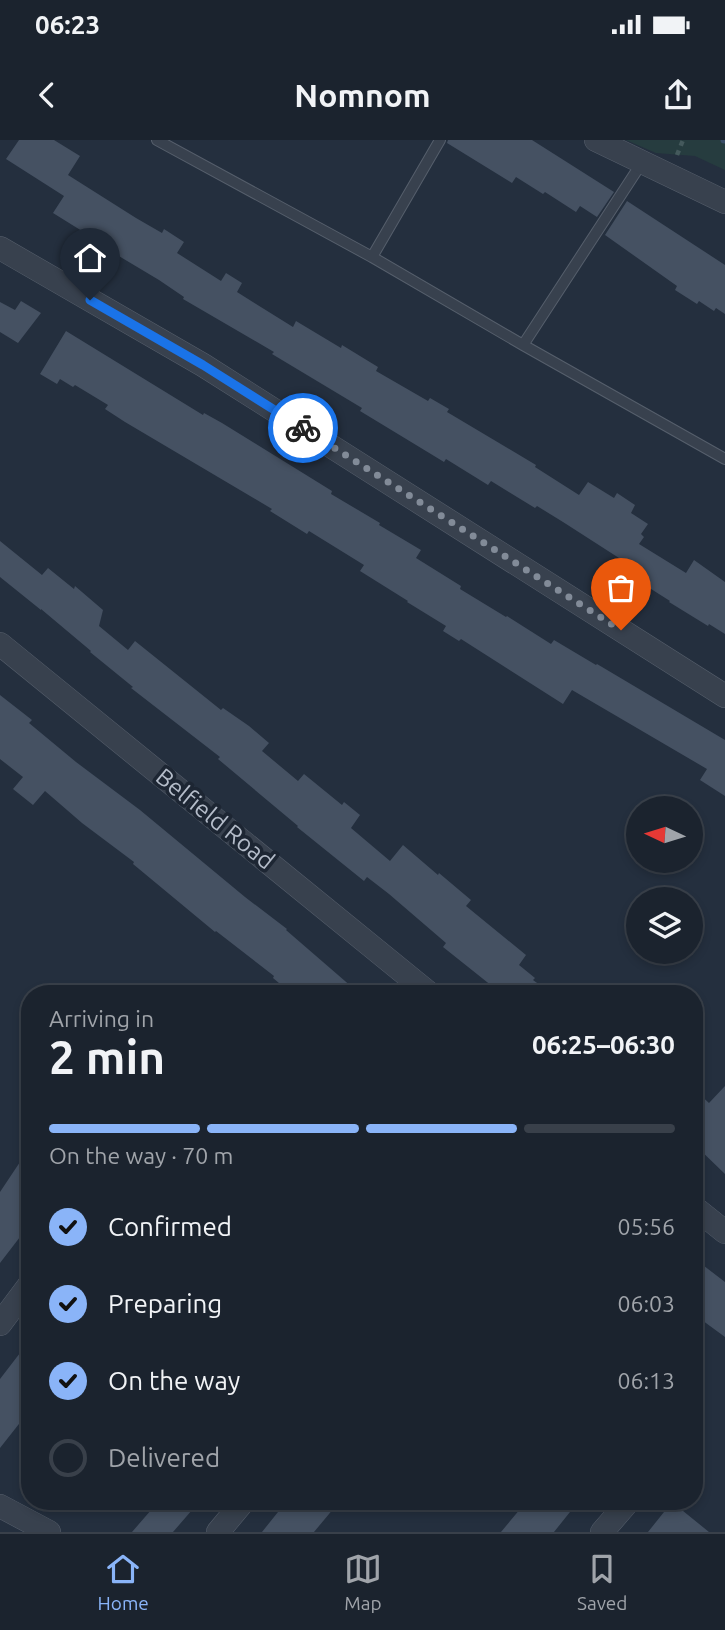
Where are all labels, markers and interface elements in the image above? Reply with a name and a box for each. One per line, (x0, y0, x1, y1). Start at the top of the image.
text: 06:23 (35, 10, 100, 39)
icon: back (28, 76, 66, 114)
icon: share (659, 76, 697, 114)
text: Nomnom (294, 77, 431, 113)
pin (60, 228, 120, 300)
icon: home (71, 239, 109, 277)
courier (268, 393, 338, 463)
icon: bike (284, 409, 322, 447)
pin (591, 558, 651, 630)
icon: bag (602, 569, 640, 607)
street label: Belfield Road (151, 763, 280, 874)
north arrow (626, 796, 704, 873)
map controls (626, 796, 703, 964)
button: layers (626, 887, 703, 964)
text: Arriving in (49, 1006, 154, 1031)
text: 06:25–06:30 (532, 1030, 675, 1059)
text: 2 min (49, 1031, 165, 1083)
text: On the way · 70 m (49, 1143, 233, 1168)
icon: check (49, 1208, 87, 1246)
text: Confirmed (108, 1212, 232, 1241)
text: 05:56 (617, 1214, 675, 1239)
icon: check (49, 1285, 87, 1323)
text: Preparing (108, 1289, 222, 1318)
text: 06:03 (617, 1291, 675, 1316)
icon: check (49, 1362, 87, 1400)
text: On the way (108, 1366, 240, 1395)
text: 06:13 (617, 1368, 675, 1393)
text: Delivered (108, 1443, 220, 1472)
tab: Home (98, 1550, 149, 1614)
tab: Map (344, 1550, 382, 1614)
tab: Saved (577, 1550, 627, 1614)

